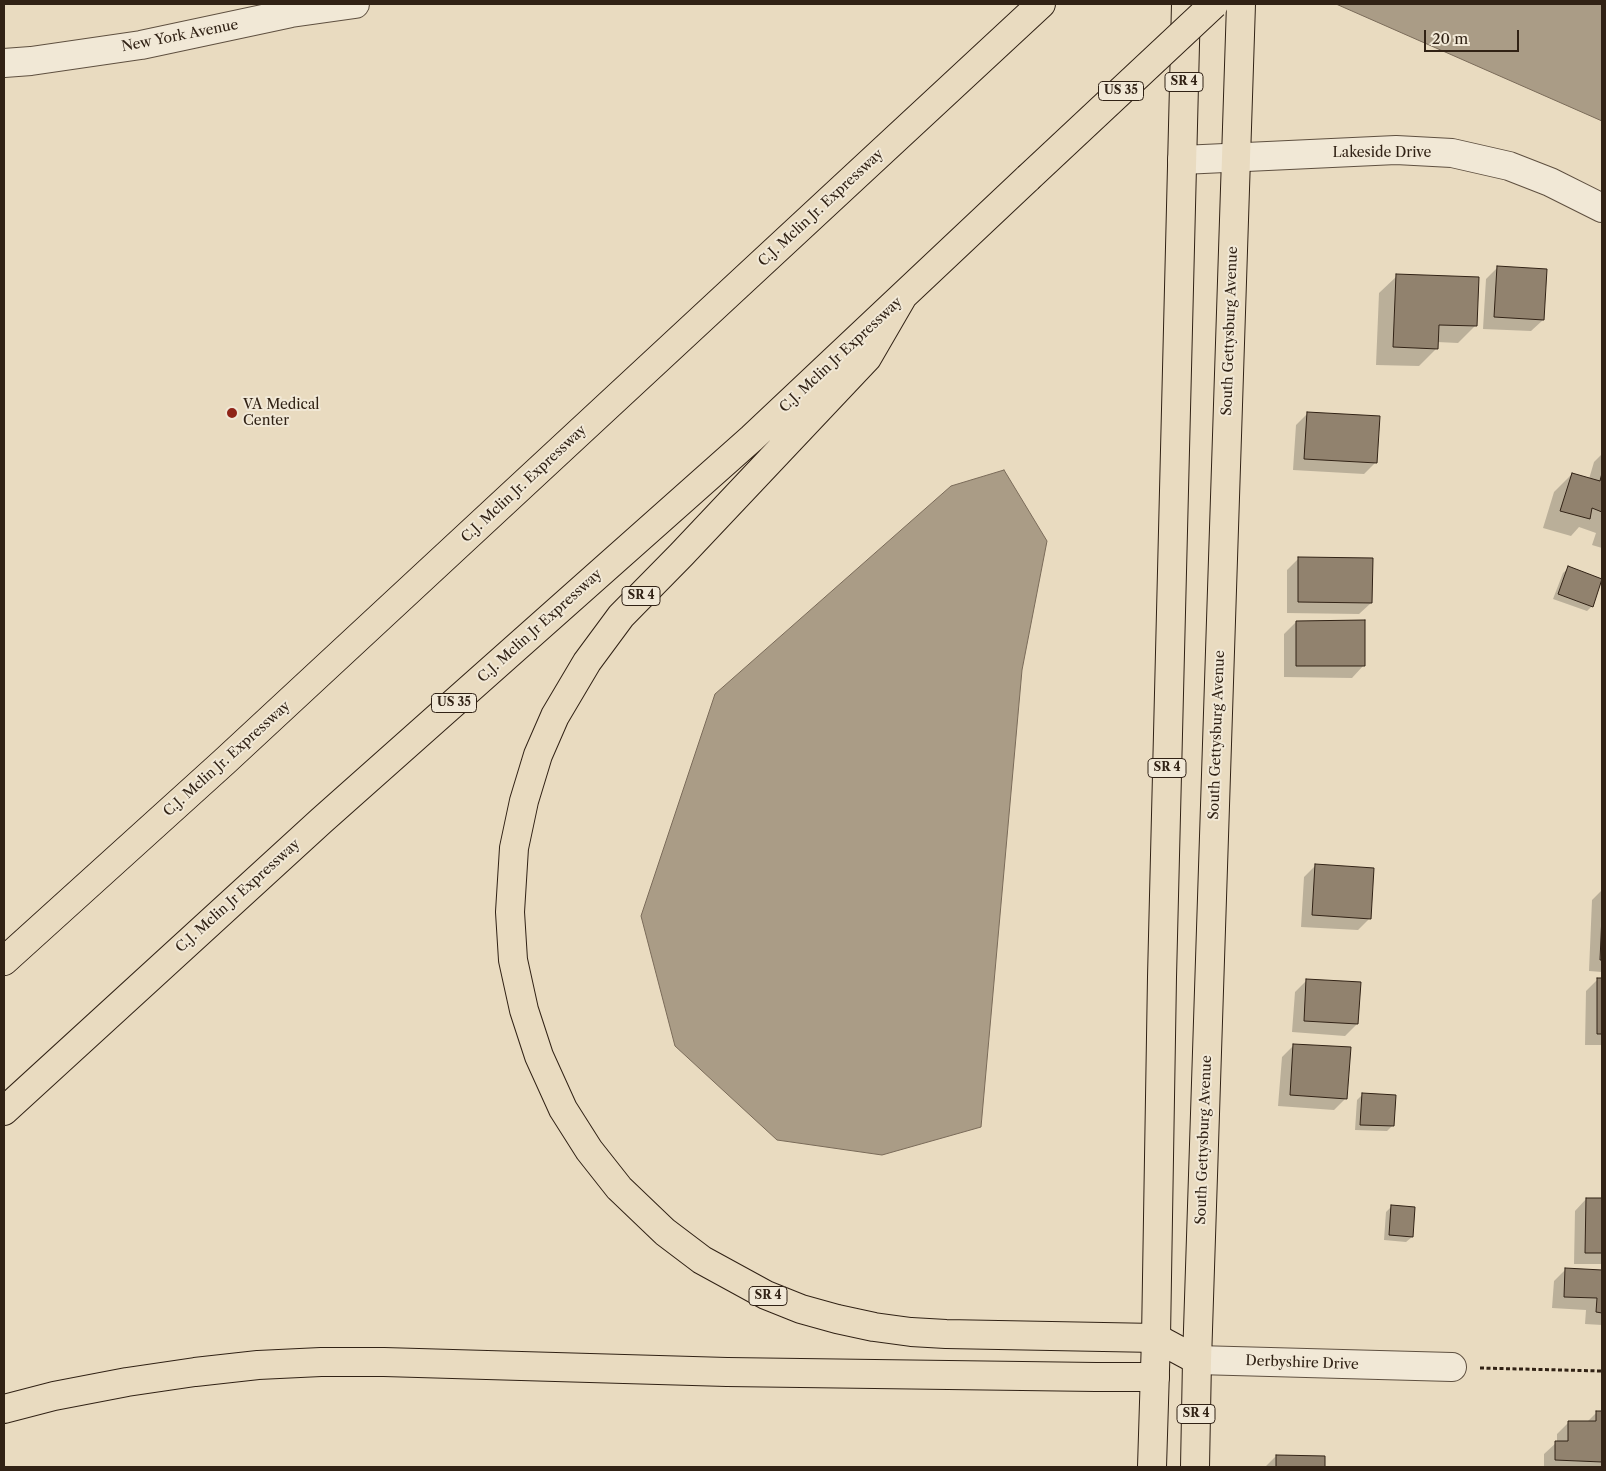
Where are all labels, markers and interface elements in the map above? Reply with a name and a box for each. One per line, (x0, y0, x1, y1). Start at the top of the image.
street label: New York Avenue (120, 16, 240, 56)
scale bar (1426, 20, 1521, 52)
text: 20 m (1432, 29, 1468, 48)
road number: SR 4 (1165, 72, 1203, 91)
road number: US 35 (1098, 82, 1144, 100)
street label: Lakeside Drive (1333, 145, 1431, 161)
street label: C.J. Mclin Jr. Expressway (755, 146, 887, 270)
street label: South Gettysburg Avenue (1219, 246, 1241, 416)
street label: C.J. Mclin Jr Expressway (776, 294, 906, 416)
place label: VA Medical Center (243, 397, 319, 430)
marker: VA Medical Center (225, 406, 239, 420)
street label: C.J. Mclin Jr. Expressway (458, 422, 590, 546)
street label: C.J. Mclin Jr Expressway (474, 566, 606, 686)
road number: SR 4 (622, 586, 660, 606)
street label: South Gettysburg Avenue (1206, 650, 1228, 820)
road number: US 35 (432, 694, 476, 712)
street label: C.J. Mclin Jr. Expressway (160, 698, 294, 820)
road number: SR 4 (1148, 758, 1186, 778)
street label: C.J. Mclin Jr Expressway (172, 836, 304, 956)
street label: South Gettysburg Avenue (1193, 1055, 1215, 1225)
road number: SR 4 (749, 1286, 787, 1305)
street label: Derbyshire Drive (1245, 1353, 1359, 1373)
road number: SR 4 (1177, 1405, 1215, 1424)

